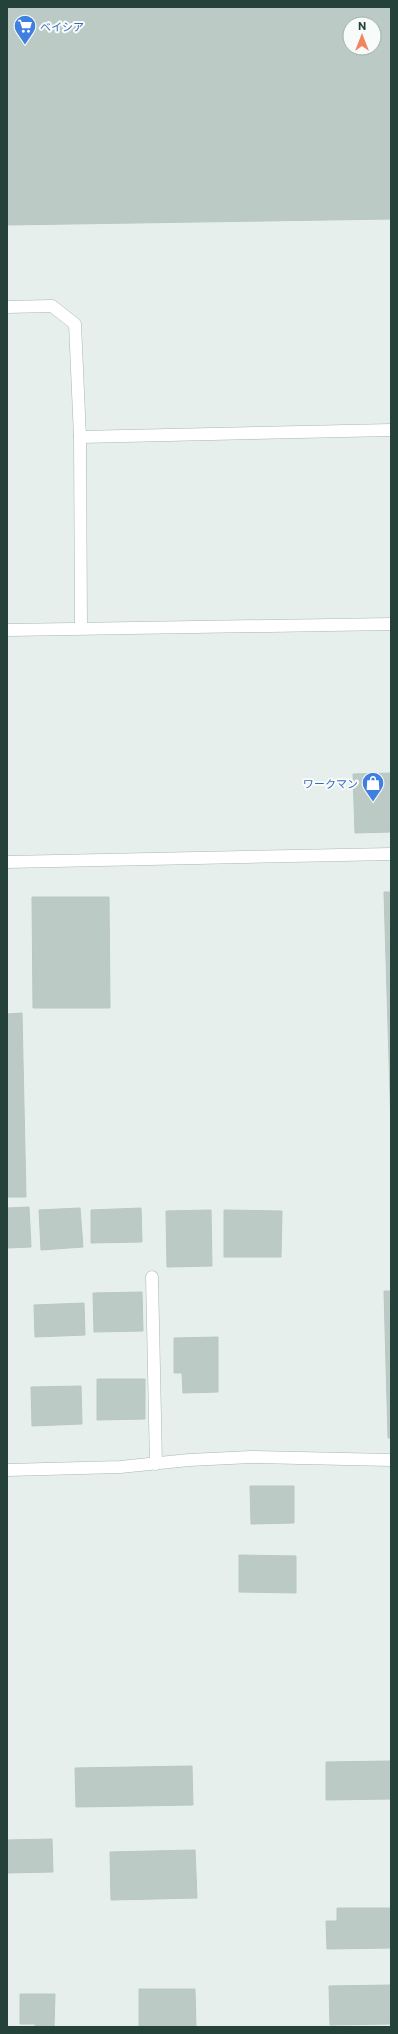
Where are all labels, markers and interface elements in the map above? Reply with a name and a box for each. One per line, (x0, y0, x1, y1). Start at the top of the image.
supermarket icon: ベイシア (12, 13, 38, 46)
north arrow (342, 16, 382, 56)
text: N (358, 19, 366, 32)
place label: ベイシア (40, 20, 84, 33)
shop icon: ワークマン (360, 770, 386, 803)
place label: ワークマン (303, 777, 358, 790)

